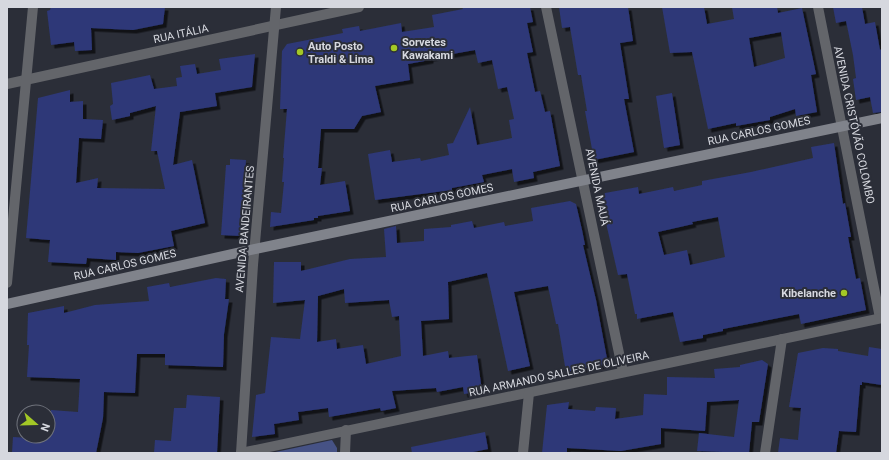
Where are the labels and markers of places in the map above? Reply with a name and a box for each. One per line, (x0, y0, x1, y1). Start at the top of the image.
place label: Sorvetes Kawakami (402, 36, 453, 62)
place label: Auto Posto Traldi & Lima (308, 40, 373, 66)
marker: Sorvetes Kawakami (389, 43, 399, 53)
marker: Auto Posto Traldi & Lima (295, 47, 305, 57)
place label: Kibelanche (781, 287, 836, 300)
marker: Kibelanche (839, 288, 849, 298)

